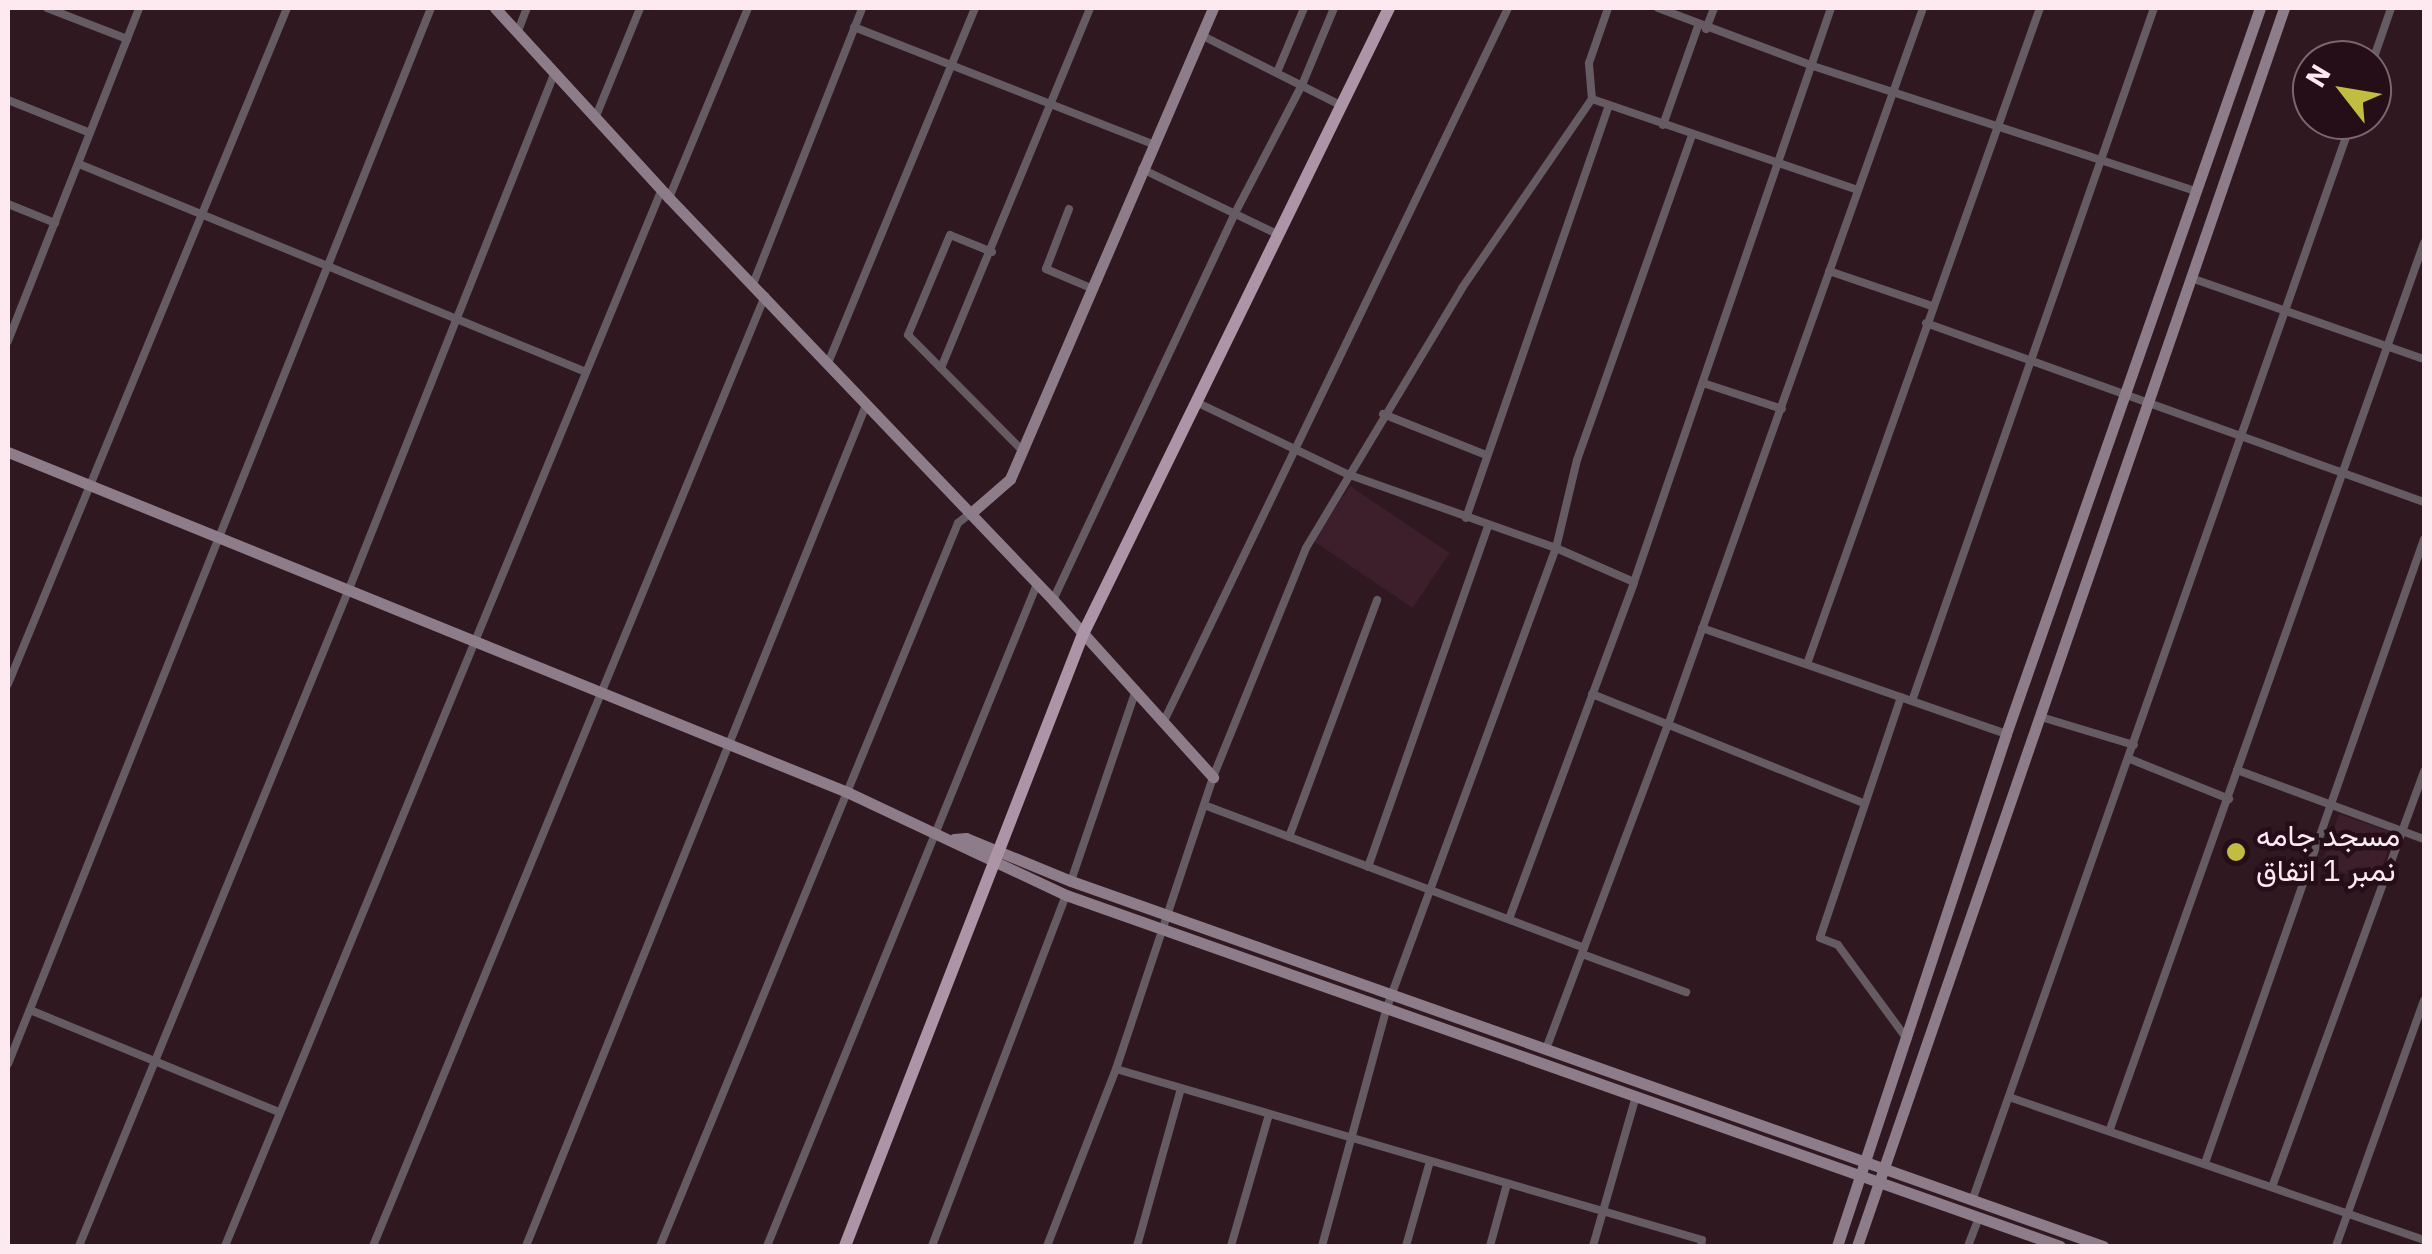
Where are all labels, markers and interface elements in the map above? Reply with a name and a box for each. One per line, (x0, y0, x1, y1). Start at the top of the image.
north arrow (2292, 40, 2392, 140)
text: N (2296, 57, 2339, 94)
place label: مسجد جامه نمبر 1 اتفاق (2256, 817, 2400, 888)
marker: مسجد جامه نمبر 1 اتفاق (2225, 841, 2247, 863)

